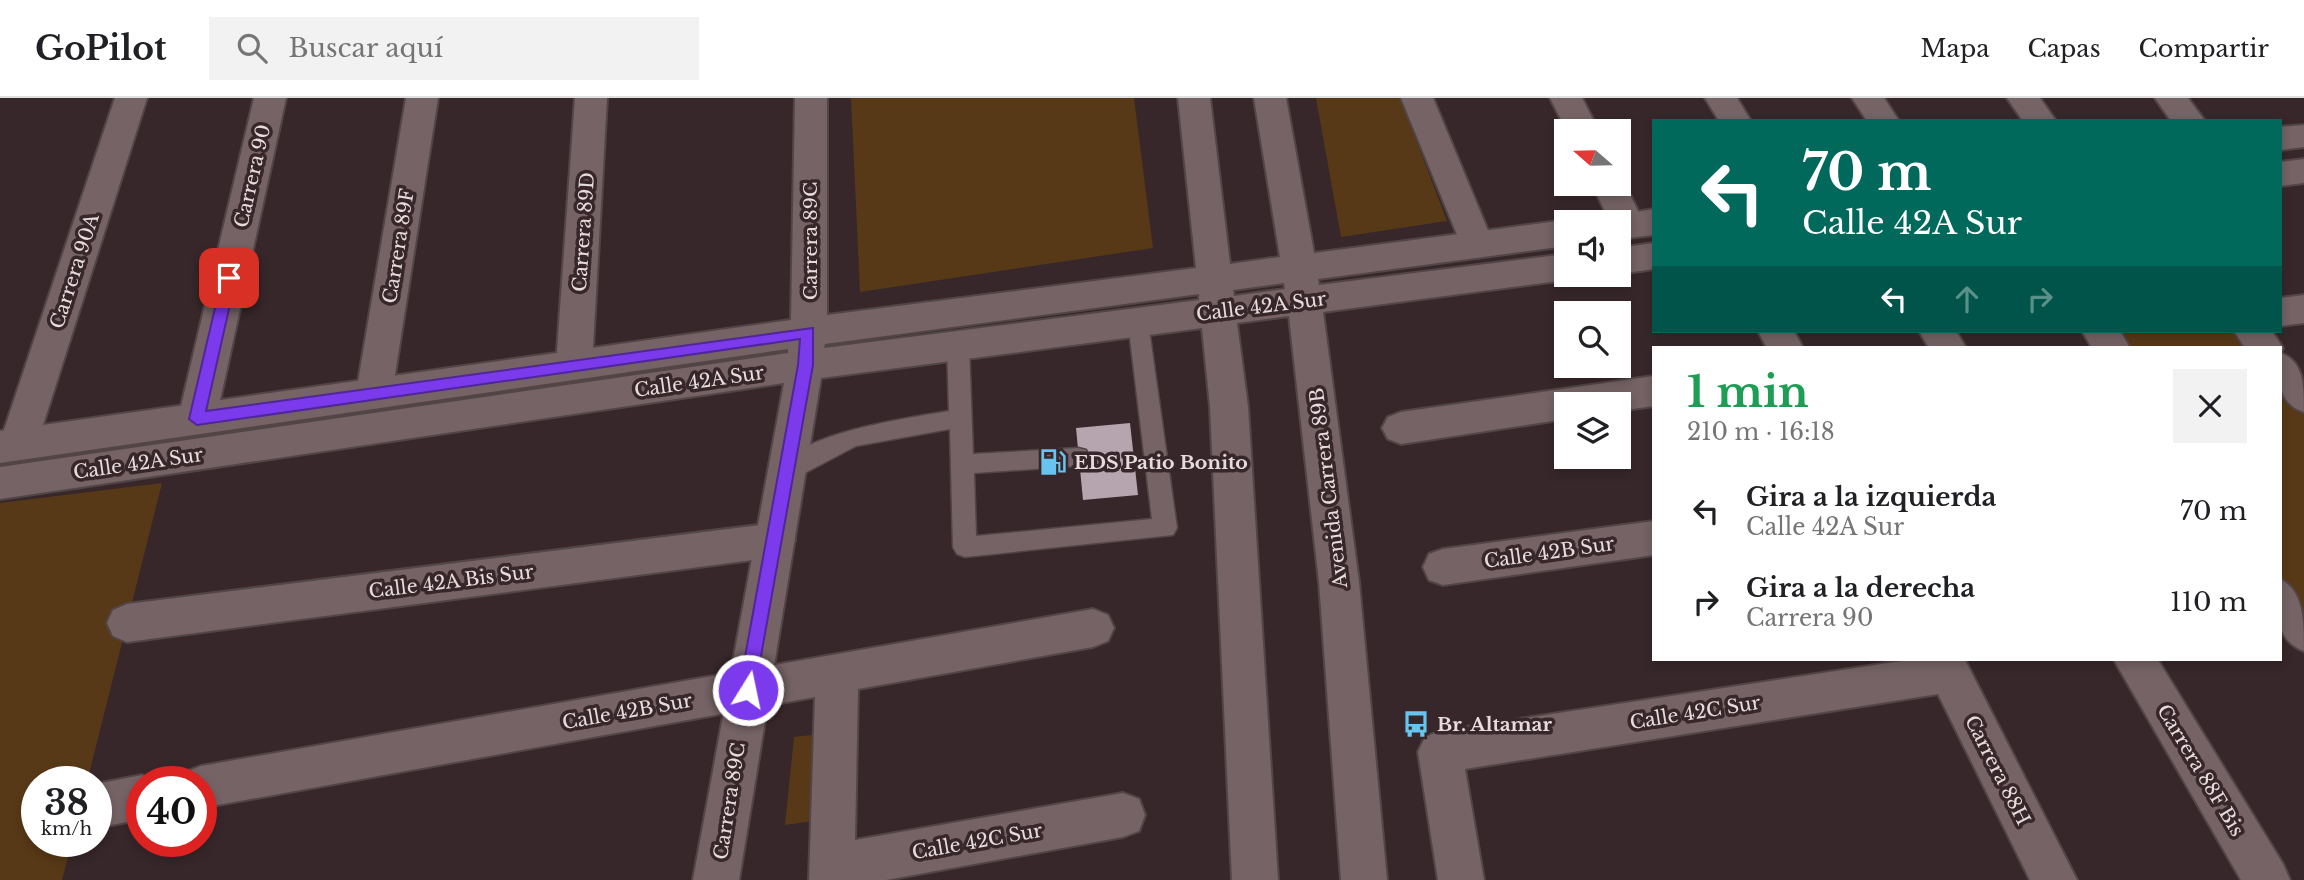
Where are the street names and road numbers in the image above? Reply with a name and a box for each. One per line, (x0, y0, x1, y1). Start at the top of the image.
street label: Carrera 90 (229, 122, 276, 230)
street label: Carrera 89D (568, 171, 599, 293)
street label: Carrera 89C (799, 182, 822, 300)
street label: Carrera 89F (378, 187, 419, 305)
street label: Carrera 90A (45, 210, 104, 332)
street label: Calle 42A Sur (1195, 287, 1327, 326)
street label: Calle 42A Sur (633, 361, 765, 402)
street label: Avenida Carrera 89B (1305, 387, 1352, 590)
street label: Calle 42A Sur (72, 443, 204, 484)
street label: Calle 42B Sur (1482, 532, 1616, 573)
street label: Calle 42A Bis Sur (367, 560, 535, 603)
street label: Calle 42B Sur (560, 689, 694, 734)
street label: Calle 42C Sur (1628, 691, 1762, 734)
street label: Carrera 88F Bis (2152, 700, 2249, 840)
street label: Carrera 88H (1960, 712, 2035, 829)
street label: Carrera 89C (709, 741, 750, 861)
street label: Calle 42C Sur (910, 819, 1044, 864)

